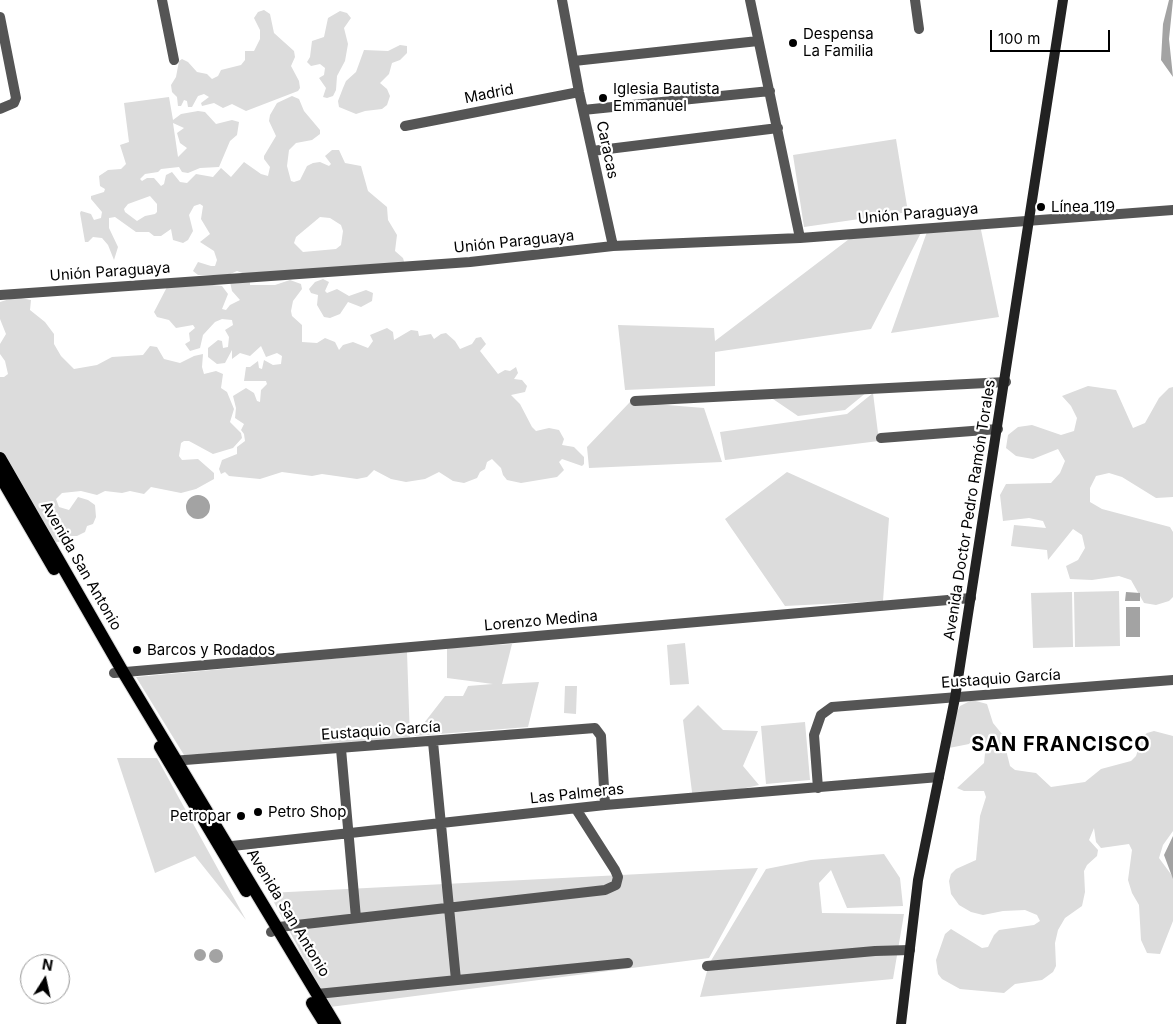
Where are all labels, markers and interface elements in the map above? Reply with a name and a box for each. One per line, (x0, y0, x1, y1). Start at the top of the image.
scale bar (993, 20, 1113, 52)
place label: Despensa La Familia (803, 25, 874, 60)
text: 100 m (998, 29, 1040, 48)
marker: Despensa La Familia (787, 37, 799, 49)
street label: Madrid (463, 80, 515, 108)
place label: Iglesia Bautista Emmanuel (613, 80, 720, 115)
marker: Iglesia Bautista Emmanuel (597, 92, 609, 104)
street label: Caracas (592, 120, 622, 180)
place label: Línea 119 (1051, 198, 1115, 216)
street label: Unión Paraguaya (857, 200, 979, 228)
marker: Línea 119 (1035, 201, 1047, 213)
street label: Unión Paraguaya (453, 227, 575, 257)
street label: Unión Paraguaya (49, 259, 171, 285)
street label: Avenida Doctor Pedro Ramón Torales (940, 378, 1000, 642)
street label: Avenida San Antonio (37, 498, 125, 634)
street label: Lorenzo Medina (483, 607, 599, 635)
place label: Barcos y Rodados (147, 641, 275, 659)
marker: Barcos y Rodados (131, 644, 143, 656)
street label: Eustaquio García (941, 666, 1061, 692)
street label: Eustaquio García (321, 718, 441, 744)
district label: SAN FRANCISCO (970, 733, 1152, 757)
street label: Las Palmeras (529, 780, 625, 808)
place label: Petro Shop (268, 803, 346, 821)
marker: Petro Shop (252, 806, 264, 818)
place label: Petropar (170, 807, 231, 825)
marker: Petropar (235, 810, 247, 822)
street label: Avenida San Antonio (243, 846, 333, 980)
north arrow (20, 954, 70, 1004)
text: N (41, 955, 54, 974)

